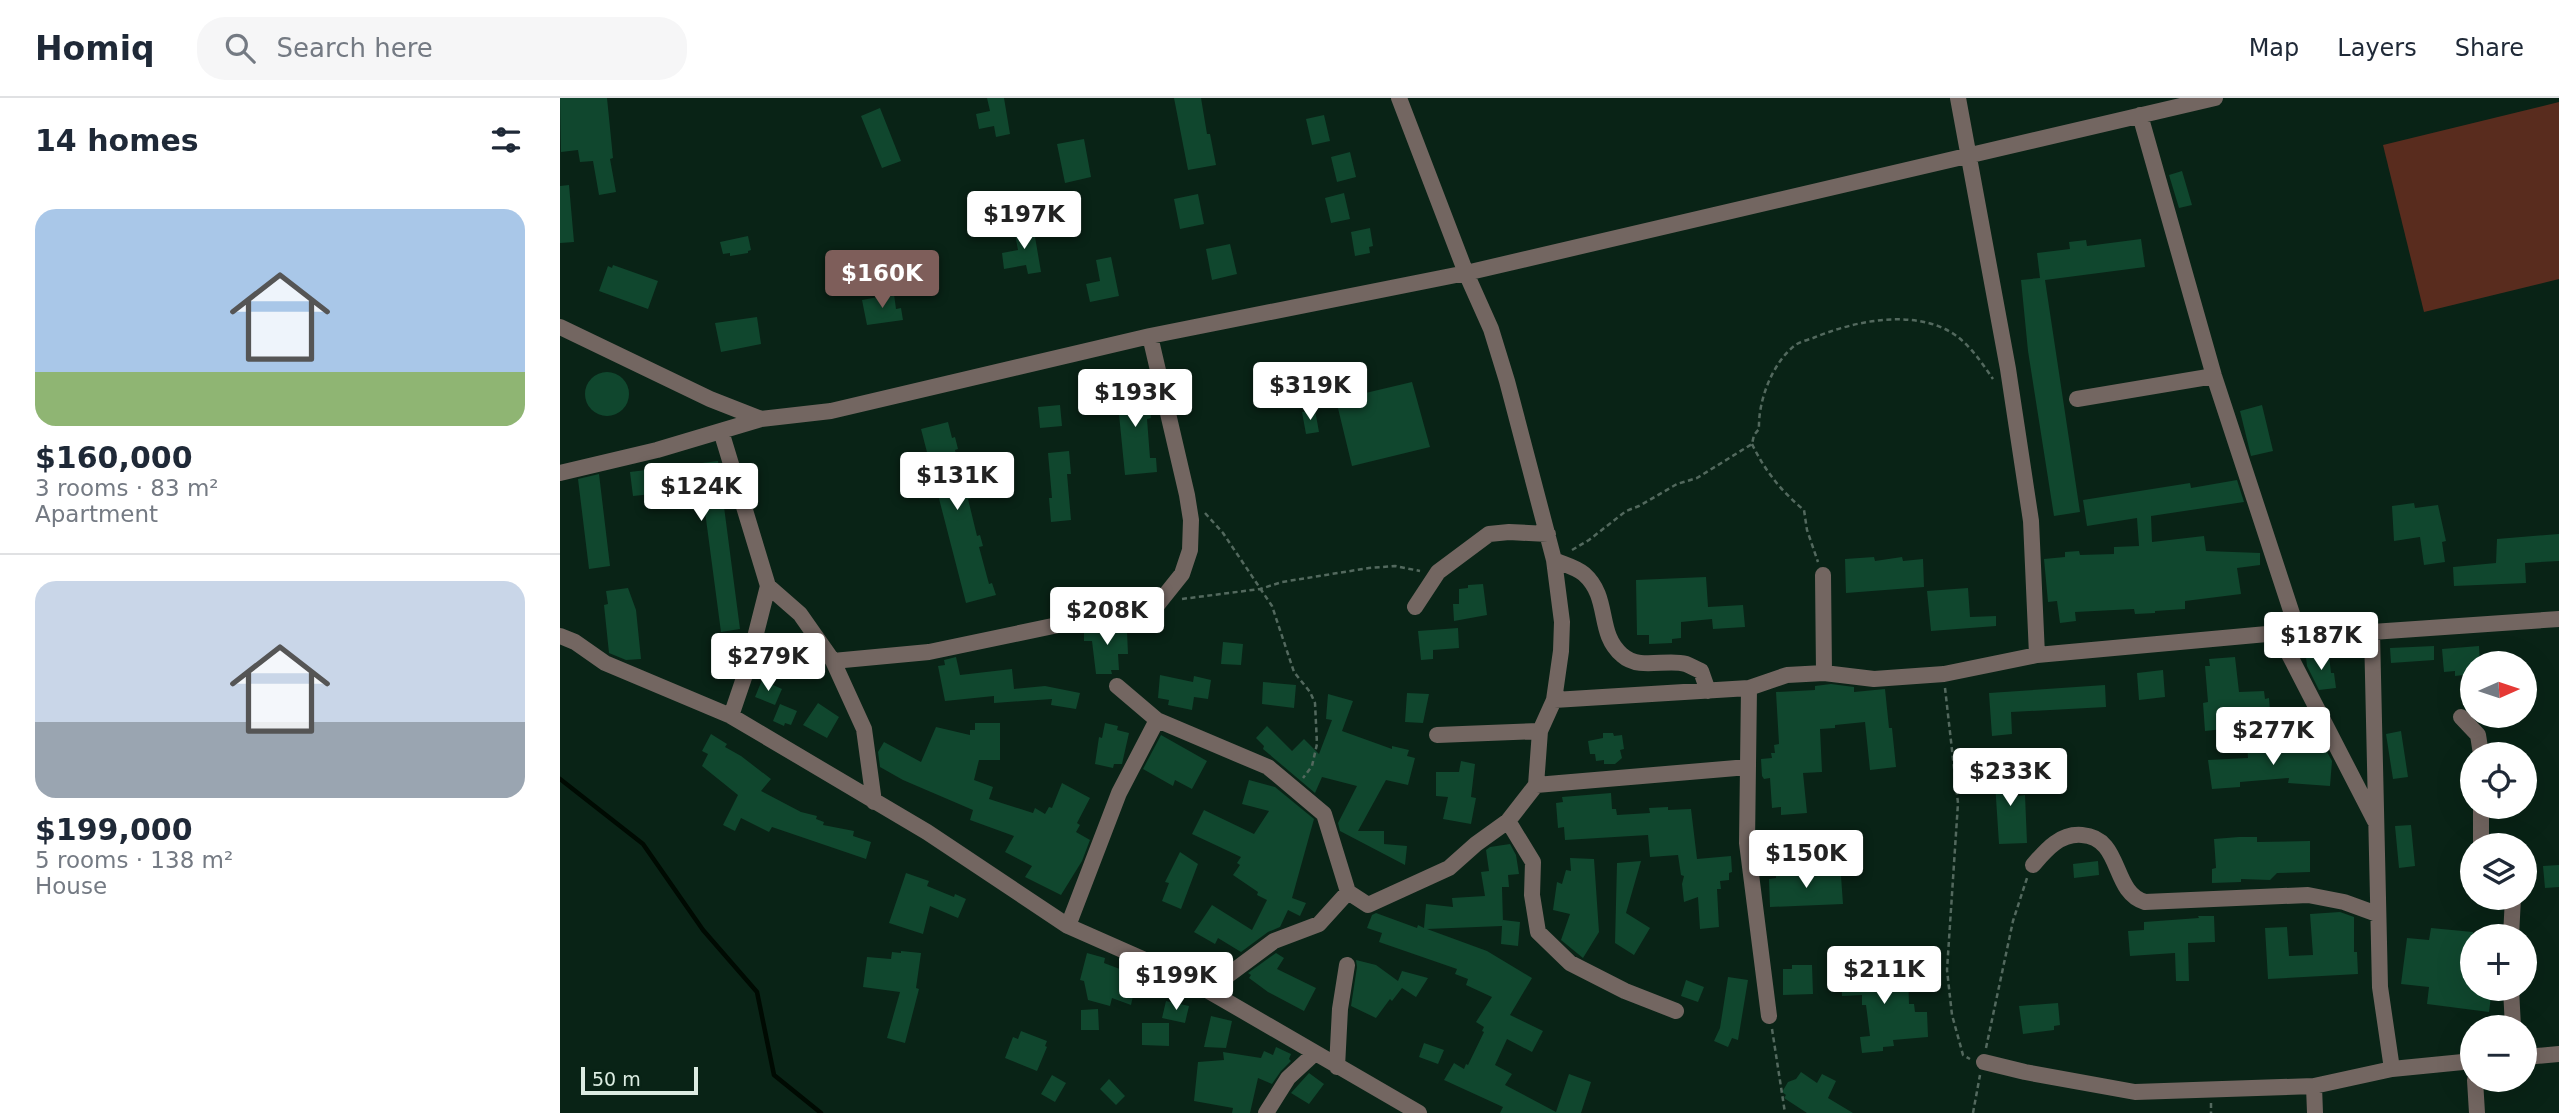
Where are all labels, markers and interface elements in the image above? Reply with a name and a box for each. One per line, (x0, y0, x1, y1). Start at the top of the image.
search box (197, 17, 687, 80)
text: Homiq (35, 29, 155, 68)
icon: search (221, 29, 259, 67)
text: Search here (277, 33, 433, 63)
text: Map (2249, 34, 2299, 62)
text: Layers (2337, 34, 2417, 62)
text: Share (2455, 34, 2524, 62)
icon: filters (487, 121, 525, 159)
text: 14 homes (35, 123, 199, 158)
pin: $197K (975, 192, 1073, 251)
text: $197K (983, 201, 1065, 227)
pin: $160K (833, 250, 931, 310)
icon: home (217, 254, 343, 380)
text: $160K (841, 260, 923, 286)
pin: $319K (1261, 362, 1359, 422)
pin: $193K (1086, 370, 1184, 429)
text: $319K (1269, 372, 1351, 398)
text: $193K (1094, 379, 1176, 405)
text: $160,000 (35, 440, 193, 475)
pin: $131K (908, 452, 1006, 512)
text: $131K (916, 462, 998, 488)
pin: $124K (652, 464, 750, 523)
text: $124K (660, 473, 742, 499)
text: 3 rooms · 83 m² (35, 475, 219, 501)
text: Apartment (35, 501, 158, 527)
pin: $208K (1058, 588, 1156, 647)
text: $208K (1066, 597, 1148, 623)
pin: $187K (2272, 612, 2370, 672)
text: $187K (2280, 622, 2362, 648)
icon: home (217, 626, 343, 752)
pin: $279K (719, 634, 817, 693)
text: $279K (727, 643, 809, 669)
north arrow (2460, 651, 2538, 728)
map controls (2460, 651, 2537, 1092)
pin: $277K (2224, 708, 2322, 767)
text: $277K (2232, 717, 2314, 743)
button: locate (2460, 742, 2537, 819)
pin: $233K (1961, 748, 2059, 808)
text: $233K (1969, 758, 2051, 784)
text: $199,000 (35, 812, 193, 847)
pin: $150K (1757, 830, 1855, 890)
button: layers (2460, 833, 2537, 910)
text: $150K (1765, 840, 1847, 866)
text: 5 rooms · 138 m² (35, 847, 233, 873)
text: House (35, 873, 107, 899)
button: + (2460, 924, 2537, 1001)
pin: $211K (1835, 946, 1933, 1006)
pin: $199K (1127, 953, 1225, 1012)
text: $211K (1843, 956, 1925, 982)
text: $199K (1135, 962, 1217, 988)
button: − (2460, 1015, 2537, 1092)
scale bar (581, 1064, 698, 1096)
text: 50 m (592, 1068, 641, 1090)

